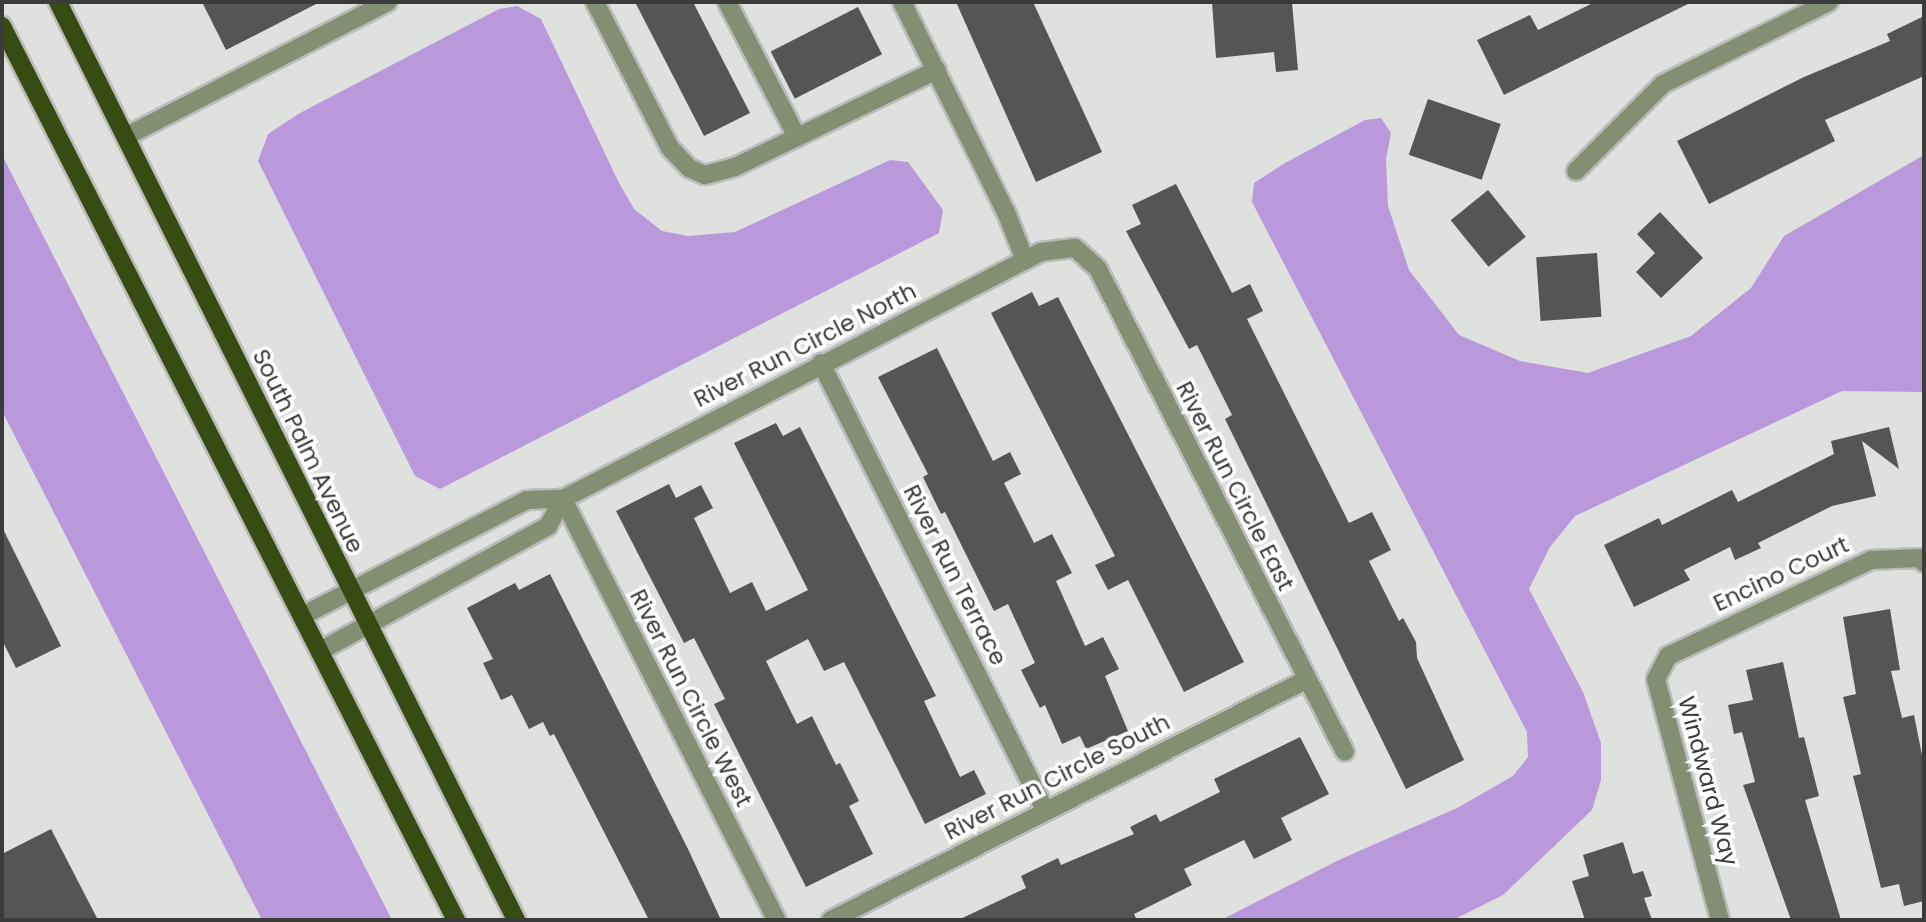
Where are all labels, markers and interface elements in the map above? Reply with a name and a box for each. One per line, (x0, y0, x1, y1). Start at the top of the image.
street label: River Run Circle North (689, 277, 921, 413)
street label: South Palm Avenue (247, 345, 369, 557)
street label: River Run Circle East (1170, 377, 1300, 595)
street label: River Run Terrace (898, 480, 1012, 670)
street label: Encino Court (1709, 531, 1853, 617)
street label: River Run Circle West (624, 585, 758, 811)
street label: Windward Way (1672, 693, 1744, 869)
street label: River Run Circle South (940, 708, 1174, 846)

